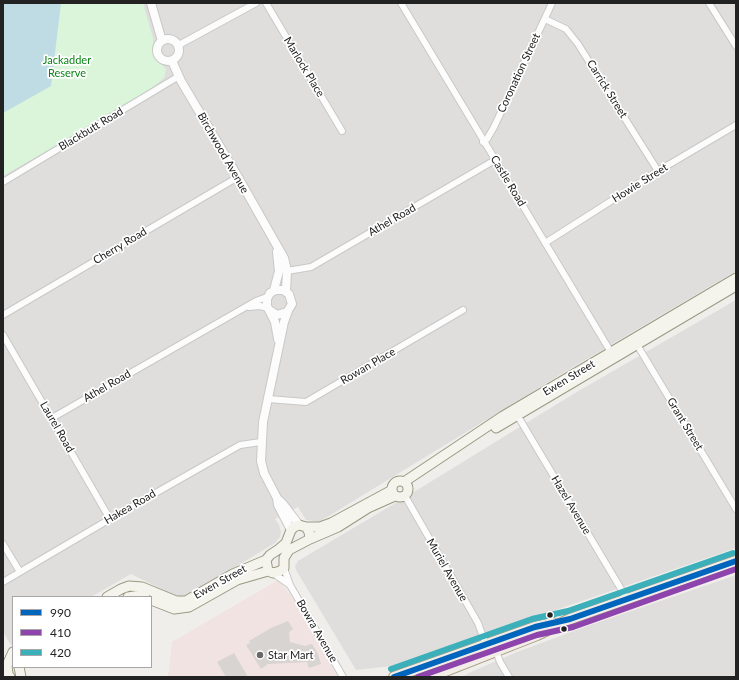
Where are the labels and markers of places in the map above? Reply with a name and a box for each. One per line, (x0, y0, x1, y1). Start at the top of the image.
unlabelled marker (545, 610, 555, 620)
unlabelled marker (559, 624, 569, 634)
place label: Star Mart (268, 648, 313, 662)
marker: Star Mart (255, 650, 265, 660)

